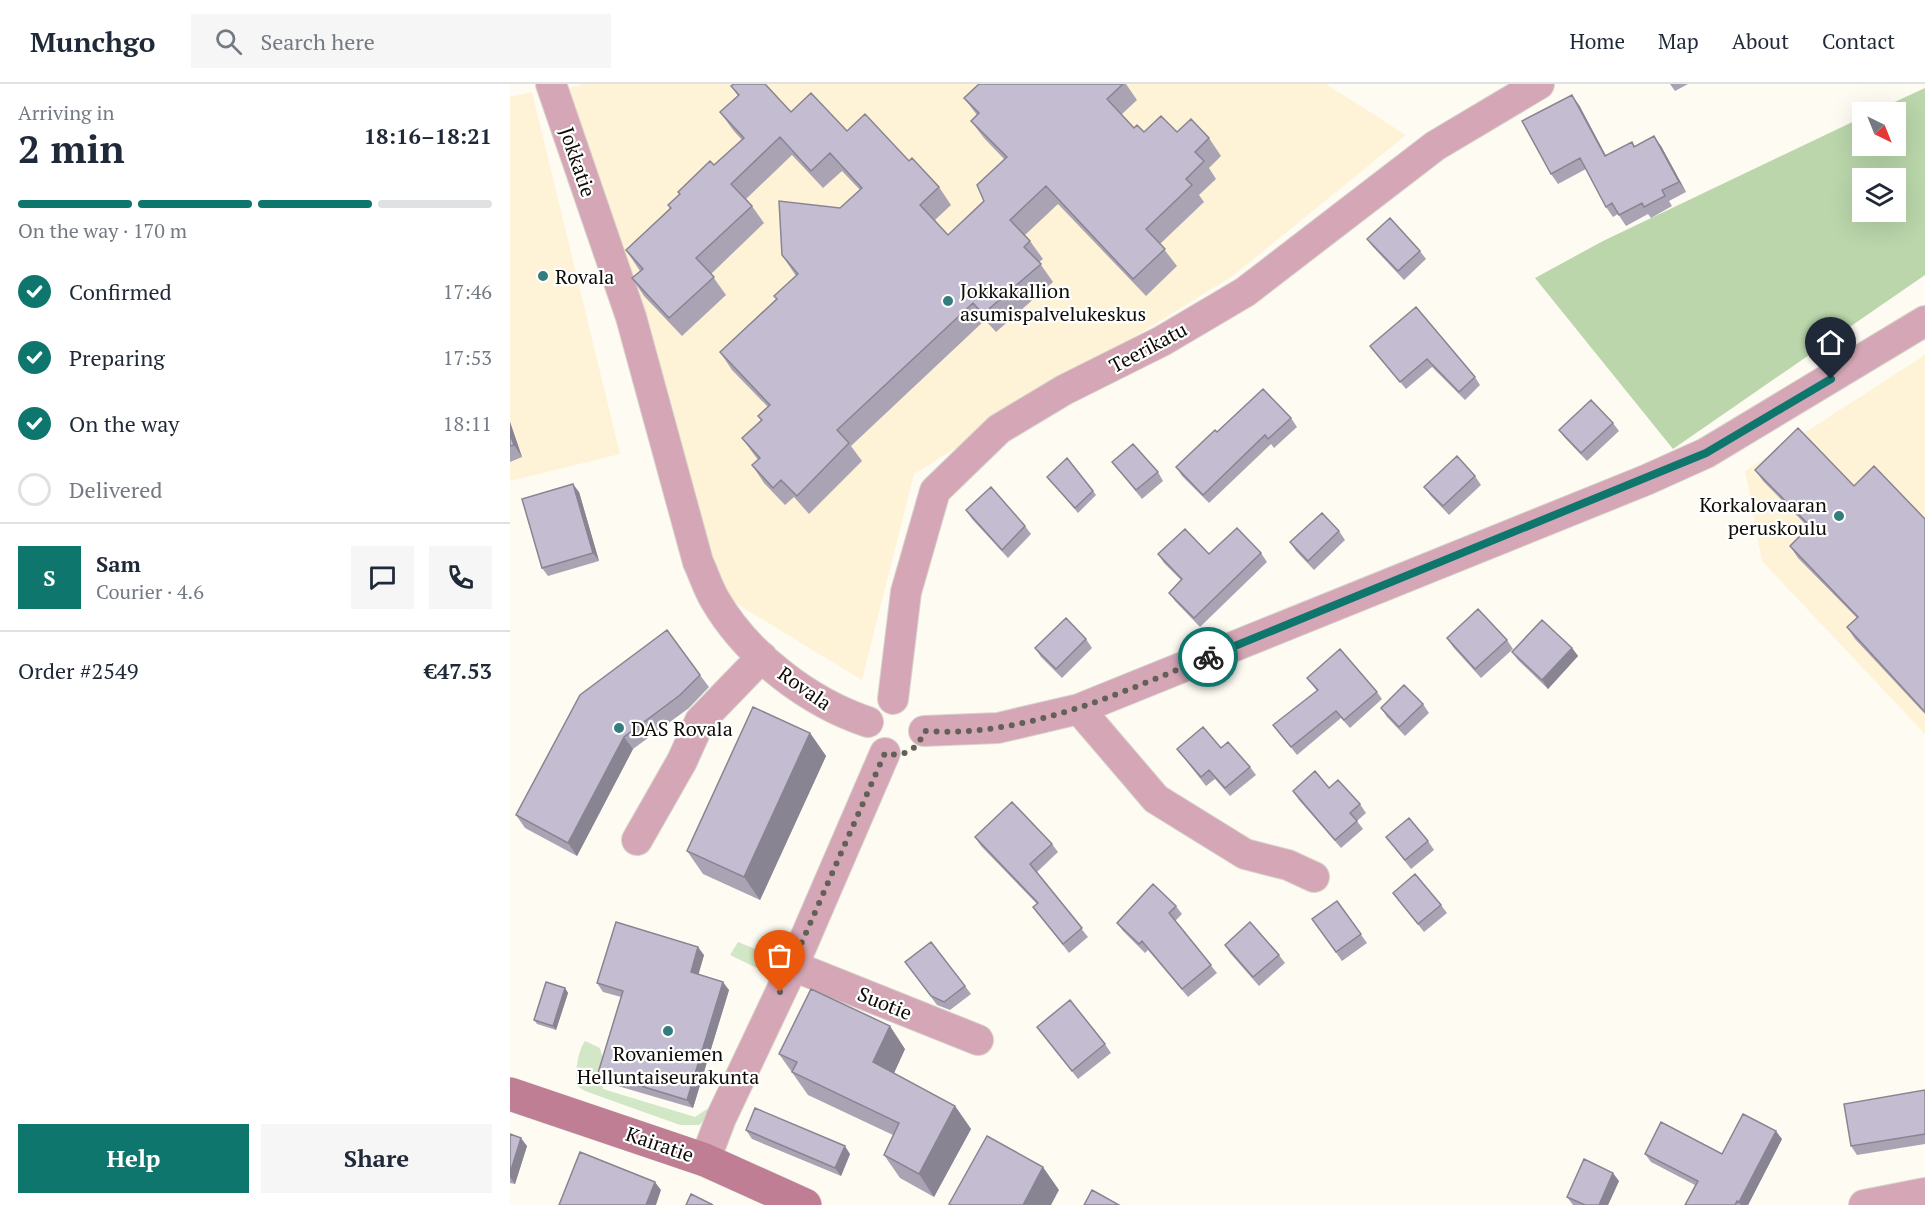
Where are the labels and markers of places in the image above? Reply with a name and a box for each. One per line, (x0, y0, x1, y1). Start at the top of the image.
place label: Rovala (555, 263, 614, 290)
marker: Rovala (536, 269, 550, 283)
place label: Jokkakallion asumispalvelukeskus (960, 277, 1146, 327)
marker: Jokkakallion asumispalvelukeskus (941, 294, 955, 308)
pin (1805, 317, 1856, 379)
place label: Korkalovaaran peruskoulu (1699, 491, 1827, 541)
marker: Korkalovaaran peruskoulu (1832, 509, 1846, 523)
place label: DAS Rovala (631, 715, 733, 742)
marker: DAS Rovala (612, 721, 626, 735)
pin (754, 930, 805, 992)
marker: Rovaniemen Helluntaiseurakunta (661, 1024, 675, 1038)
place label: Rovaniemen Helluntaiseurakunta (577, 1040, 759, 1090)

